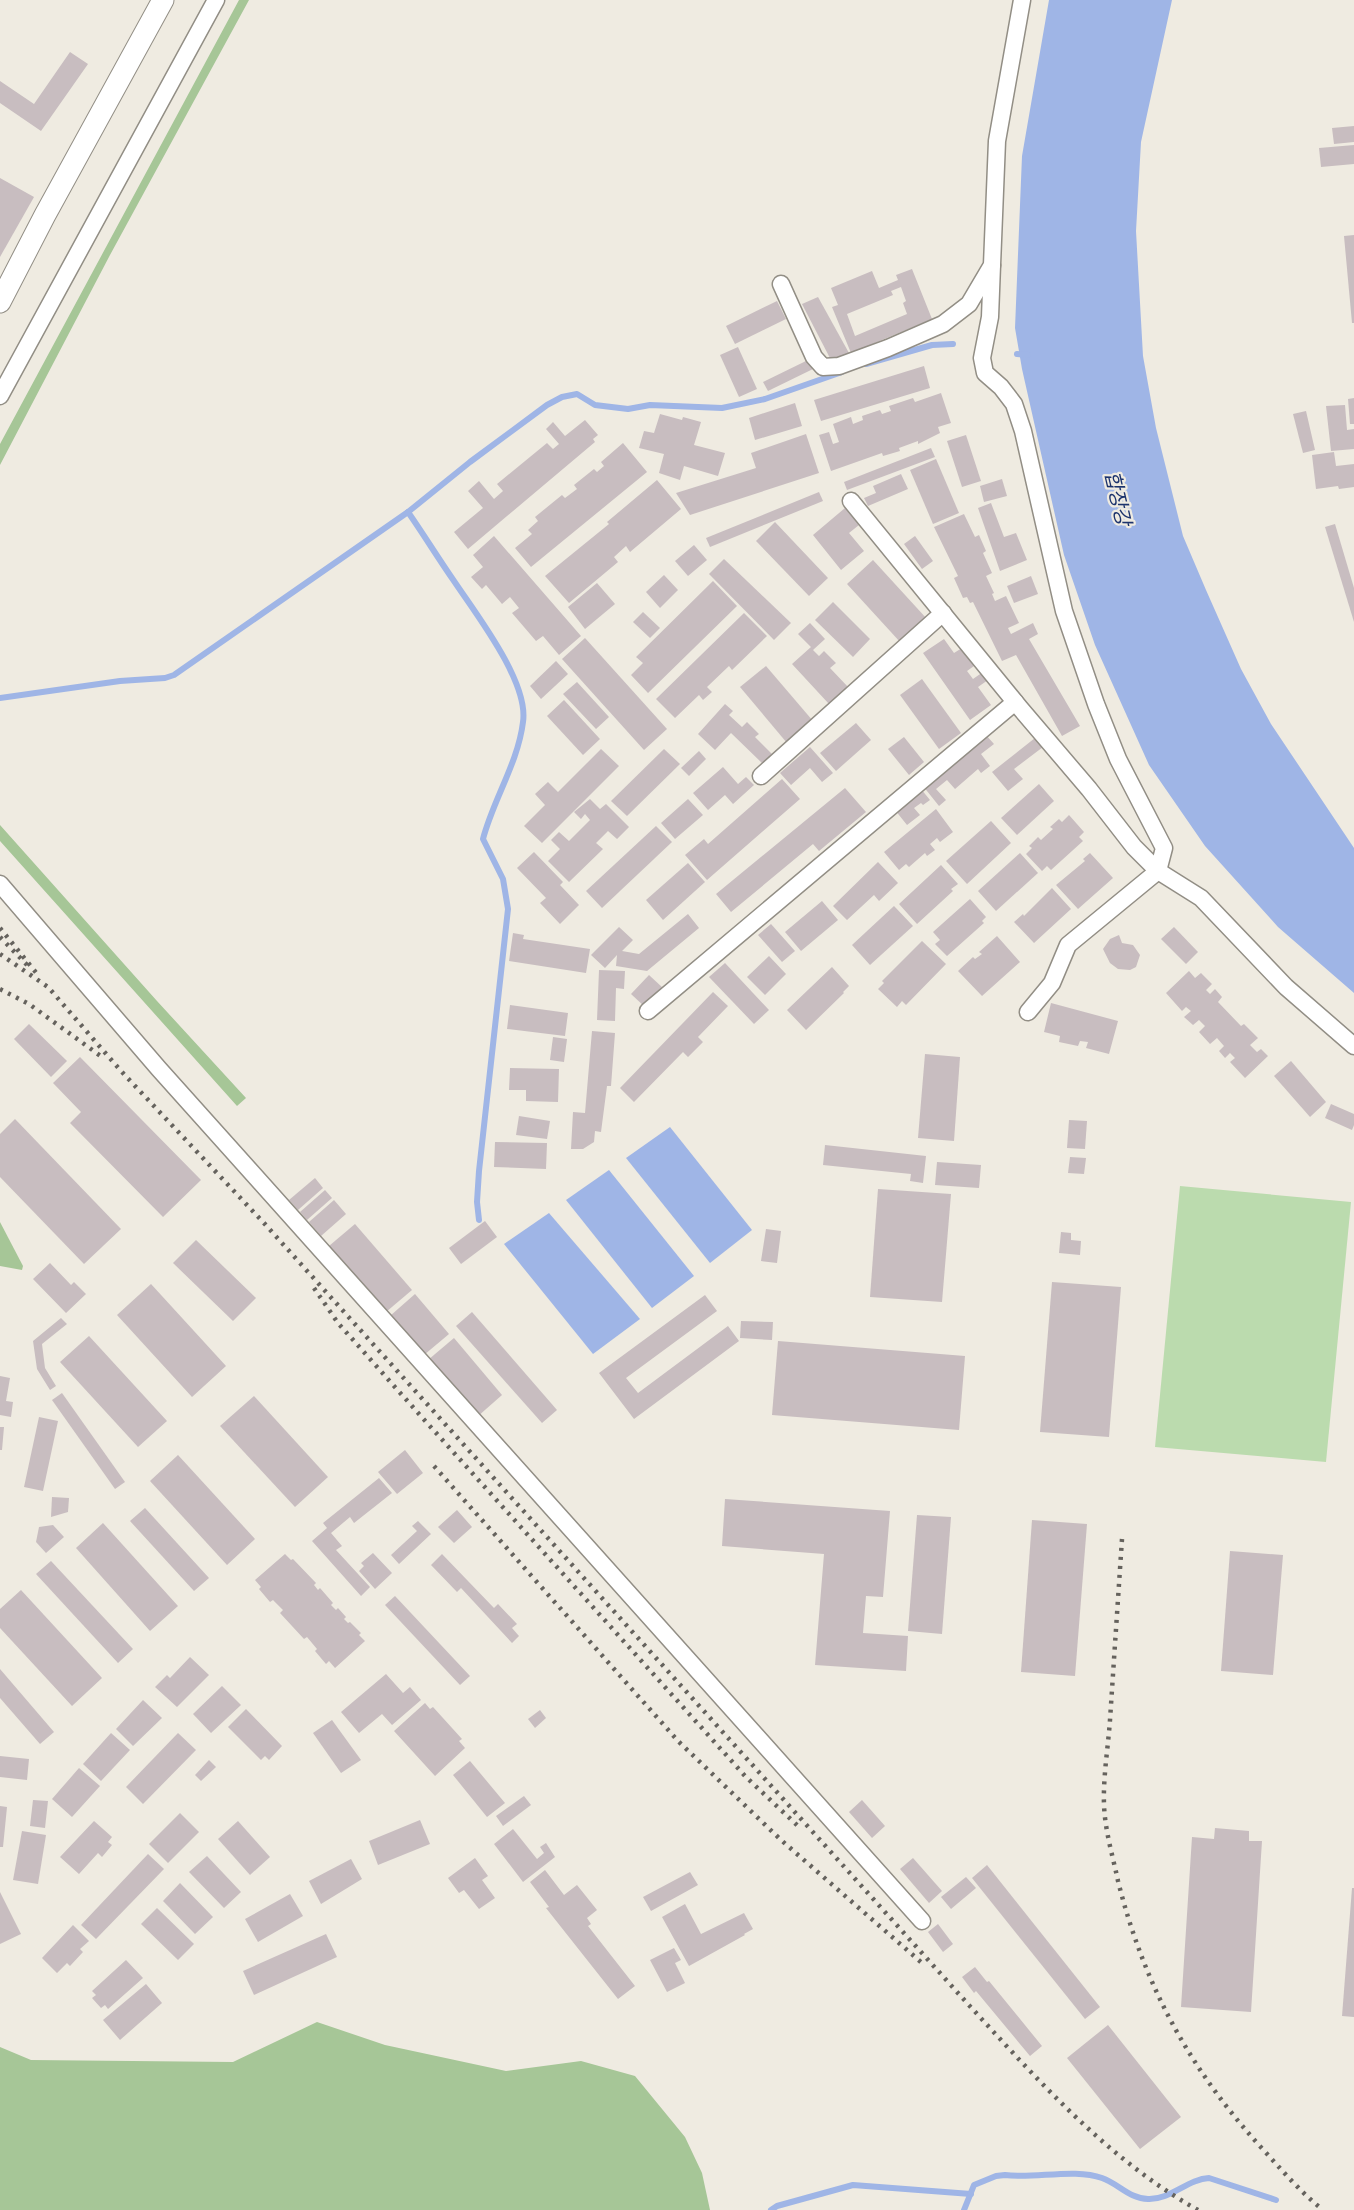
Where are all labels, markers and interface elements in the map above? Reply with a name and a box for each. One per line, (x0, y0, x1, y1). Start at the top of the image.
water label: 합장강 (1099, 467, 1141, 530)

